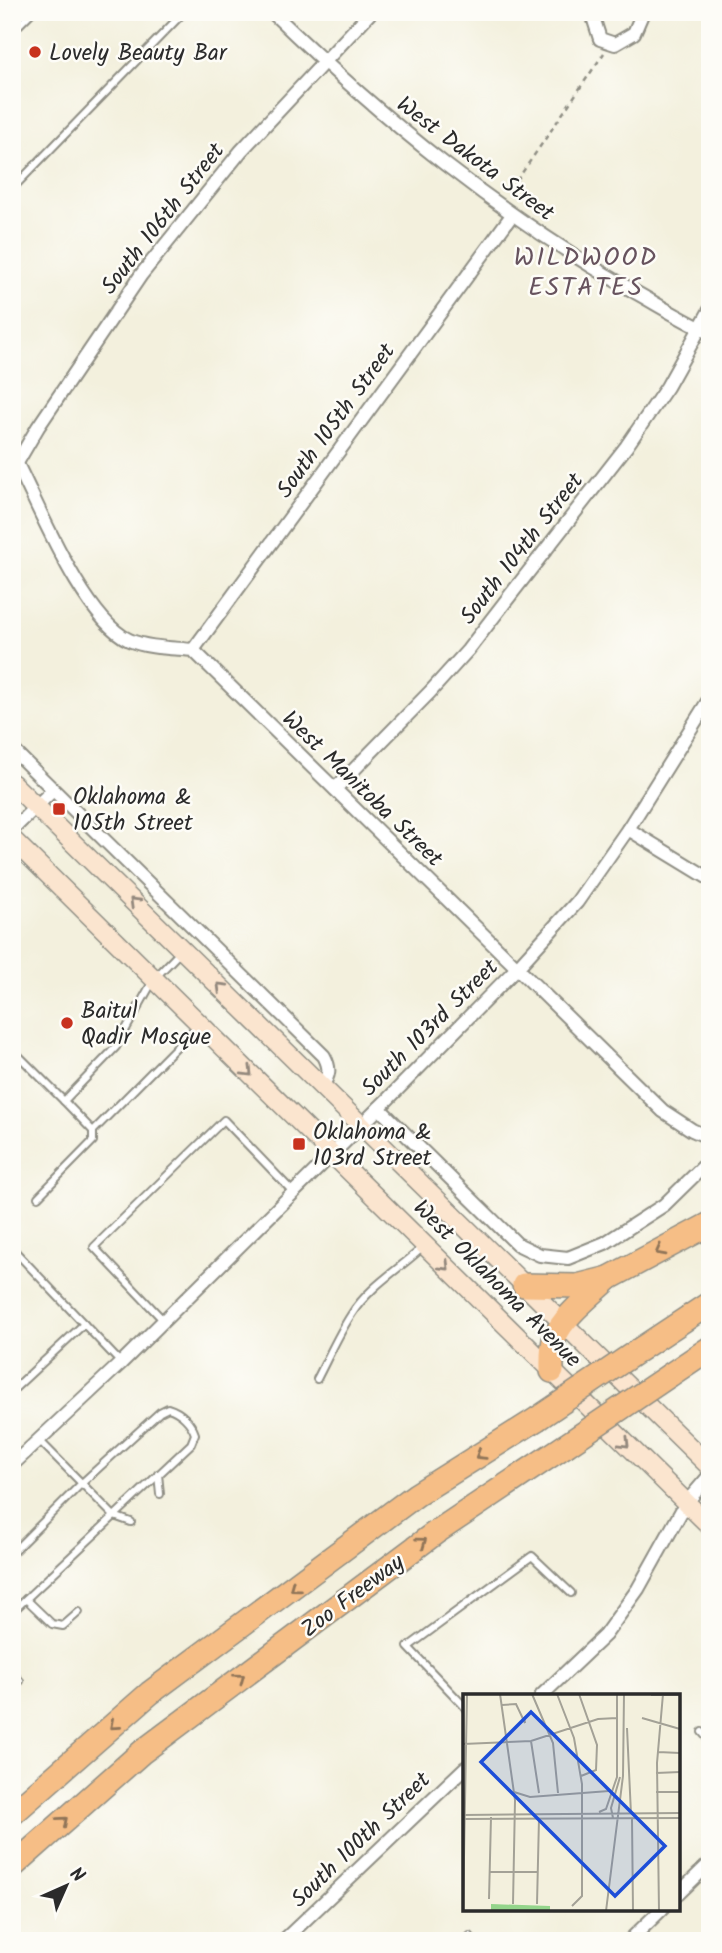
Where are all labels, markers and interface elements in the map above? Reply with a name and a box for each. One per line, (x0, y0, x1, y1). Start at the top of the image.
place label: Lovely Beauty Bar (49, 36, 228, 72)
marker: Lovely Beauty Bar (27, 44, 43, 60)
street label: West Dakota Street (388, 88, 563, 232)
street label: South 106th Street (93, 135, 235, 303)
district label: WILDWOOD ESTATES (514, 237, 658, 309)
street label: South 105th Street (268, 335, 406, 506)
street label: South 104th Street (452, 465, 594, 633)
street label: West Manitoba Street (273, 703, 451, 877)
place label: Oklahoma & 105th Street (73, 780, 194, 842)
marker: Oklahoma & 105th Street (51, 801, 67, 817)
one-way arrow (129, 898, 142, 911)
street label: South 103rd Street (353, 950, 508, 1106)
one-way arrow (216, 983, 229, 996)
place label: Baitul Qadir Mosque (81, 994, 211, 1056)
marker: Baitul Qadir Mosque (59, 1015, 75, 1031)
one-way arrow (240, 1063, 253, 1076)
place label: Oklahoma & 103rd Street (313, 1115, 433, 1177)
marker: Oklahoma & 103rd Street (291, 1136, 307, 1152)
street label: West Oklahoma Avenue (404, 1192, 589, 1377)
one-way arrow (654, 1243, 667, 1256)
one-way arrow (437, 1257, 450, 1270)
one-way arrow (617, 1434, 630, 1447)
one-way arrow (474, 1446, 487, 1459)
one-way arrow (415, 1538, 427, 1551)
street label: Zoo Freeway (294, 1545, 413, 1648)
one-way arrow (290, 1578, 302, 1591)
one-way arrow (232, 1674, 245, 1687)
inset map (463, 1694, 680, 1911)
one-way arrow (109, 1717, 122, 1729)
street label: South 100th Street (283, 1763, 441, 1917)
one-way arrow (55, 1817, 68, 1830)
north arrow (32, 1852, 102, 1922)
text: N (62, 1861, 91, 1890)

